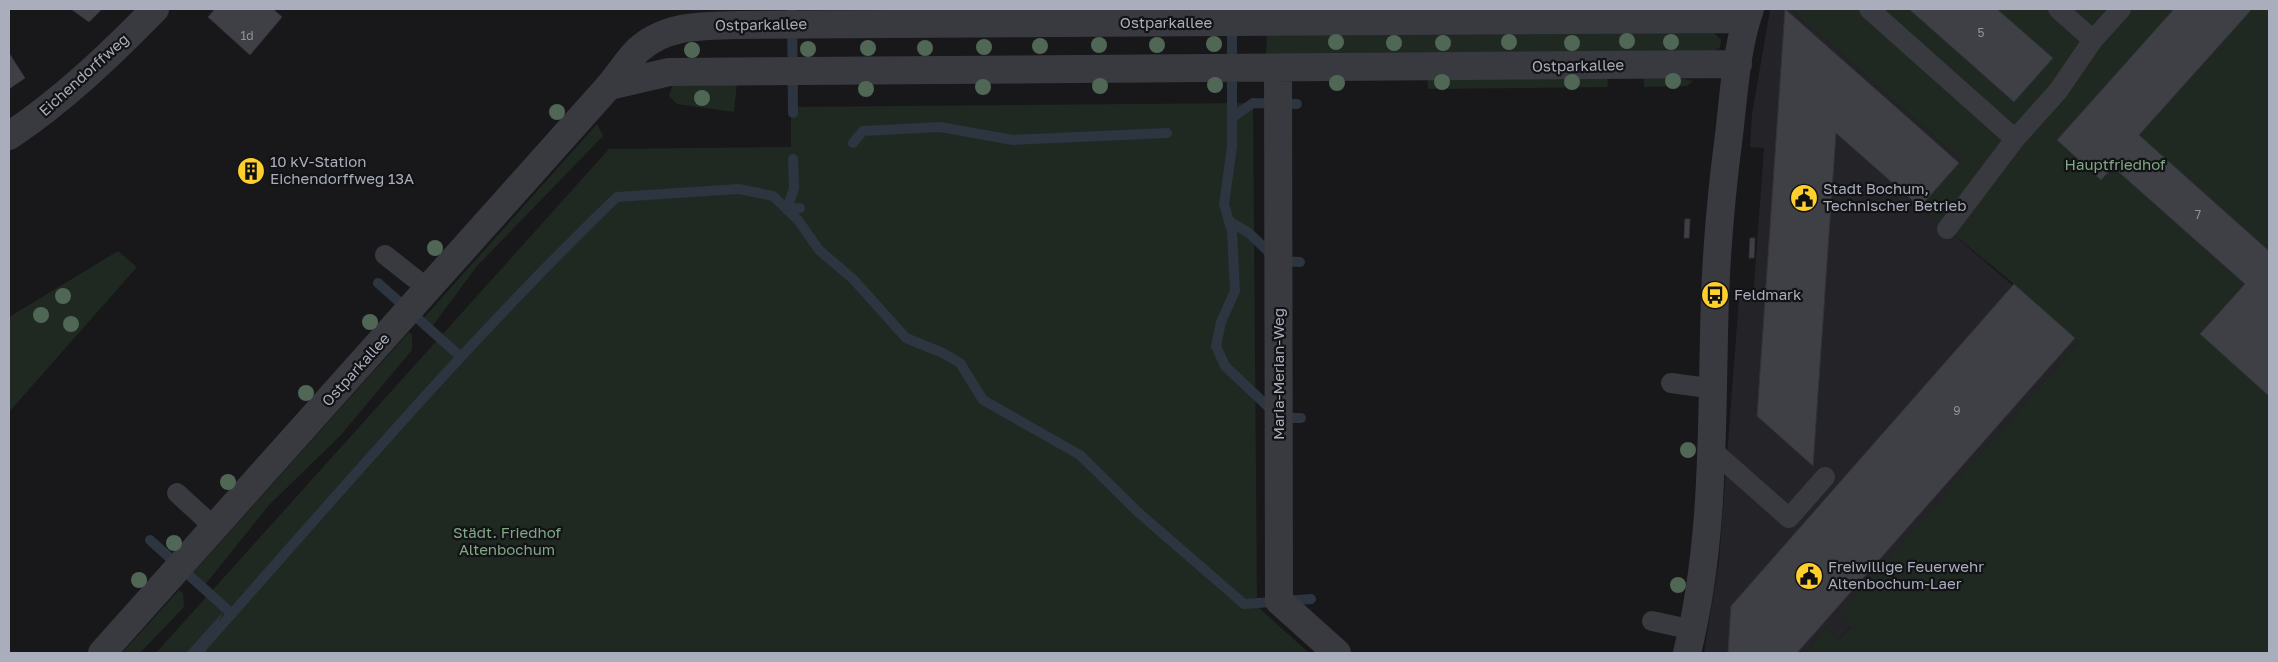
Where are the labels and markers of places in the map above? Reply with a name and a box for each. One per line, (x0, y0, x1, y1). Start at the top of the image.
place label: 10 kV-Station Eichendorffweg 13A (270, 152, 414, 187)
building icon: 10 kV-Station Eichendorffweg 13A (236, 156, 266, 186)
place label: Stadt Bochum, Technischer Betrieb (1823, 179, 1967, 214)
public building icon: Stadt Bochum, Technischer Betrieb (1789, 183, 1819, 213)
bus stop icon: Feldmark (1700, 280, 1730, 310)
place label: Feldmark (1734, 285, 1802, 303)
place label: Freiwillige Feuerwehr Altenbochum-Laer (1828, 557, 1984, 592)
public building icon: Freiwillige Feuerwehr Altenbochum-Laer (1794, 561, 1824, 591)

